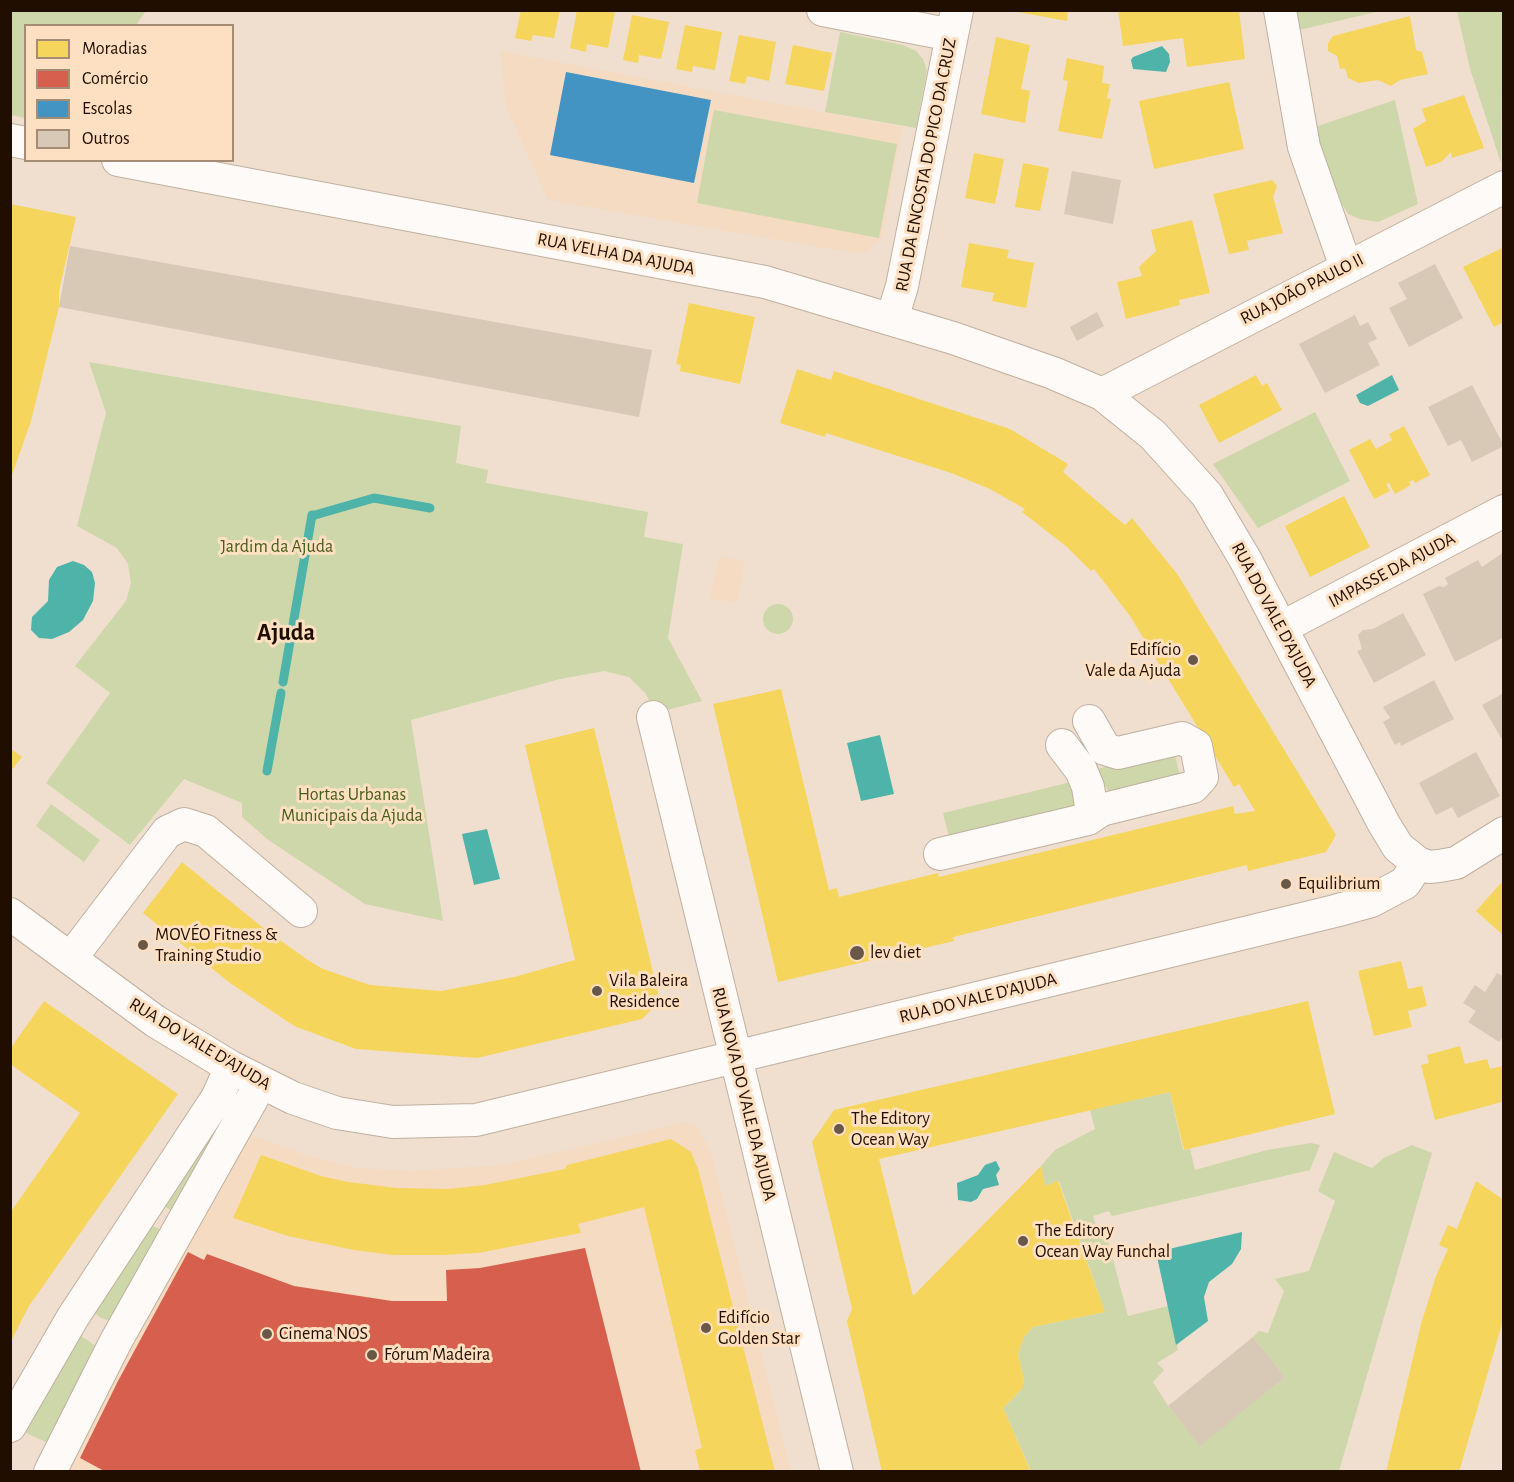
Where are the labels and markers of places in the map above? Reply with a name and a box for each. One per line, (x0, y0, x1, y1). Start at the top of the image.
place label: Edifício Vale da Ajuda (1085, 639, 1181, 682)
marker: Edifício Vale da Ajuda (1186, 653, 1200, 667)
place label: Equilibrium (1298, 873, 1380, 895)
marker: Equilibrium (1279, 877, 1293, 891)
place label: MOVÉO Fitness & Training Studio (155, 924, 278, 966)
marker: MOVÉO Fitness & Training Studio (136, 938, 150, 952)
place label: lev diet (870, 942, 921, 964)
marker: lev diet (848, 944, 866, 962)
place label: Vila Baleira Residence (609, 970, 688, 1012)
marker: Vila Baleira Residence (590, 984, 604, 998)
place label: The Editory Ocean Way (851, 1108, 930, 1150)
marker: The Editory Ocean Way (832, 1122, 846, 1136)
place label: The Editory Ocean Way Funchal (1035, 1220, 1170, 1262)
marker: The Editory Ocean Way Funchal (1016, 1234, 1030, 1248)
place label: Edifício Golden Star (718, 1307, 800, 1350)
marker: Edifício Golden Star (699, 1321, 713, 1335)
place label: Cinema NOS (279, 1323, 368, 1345)
marker: Cinema NOS (260, 1327, 274, 1341)
place label: Fórum Madeira (384, 1344, 490, 1366)
marker: Fórum Madeira (365, 1348, 379, 1362)

